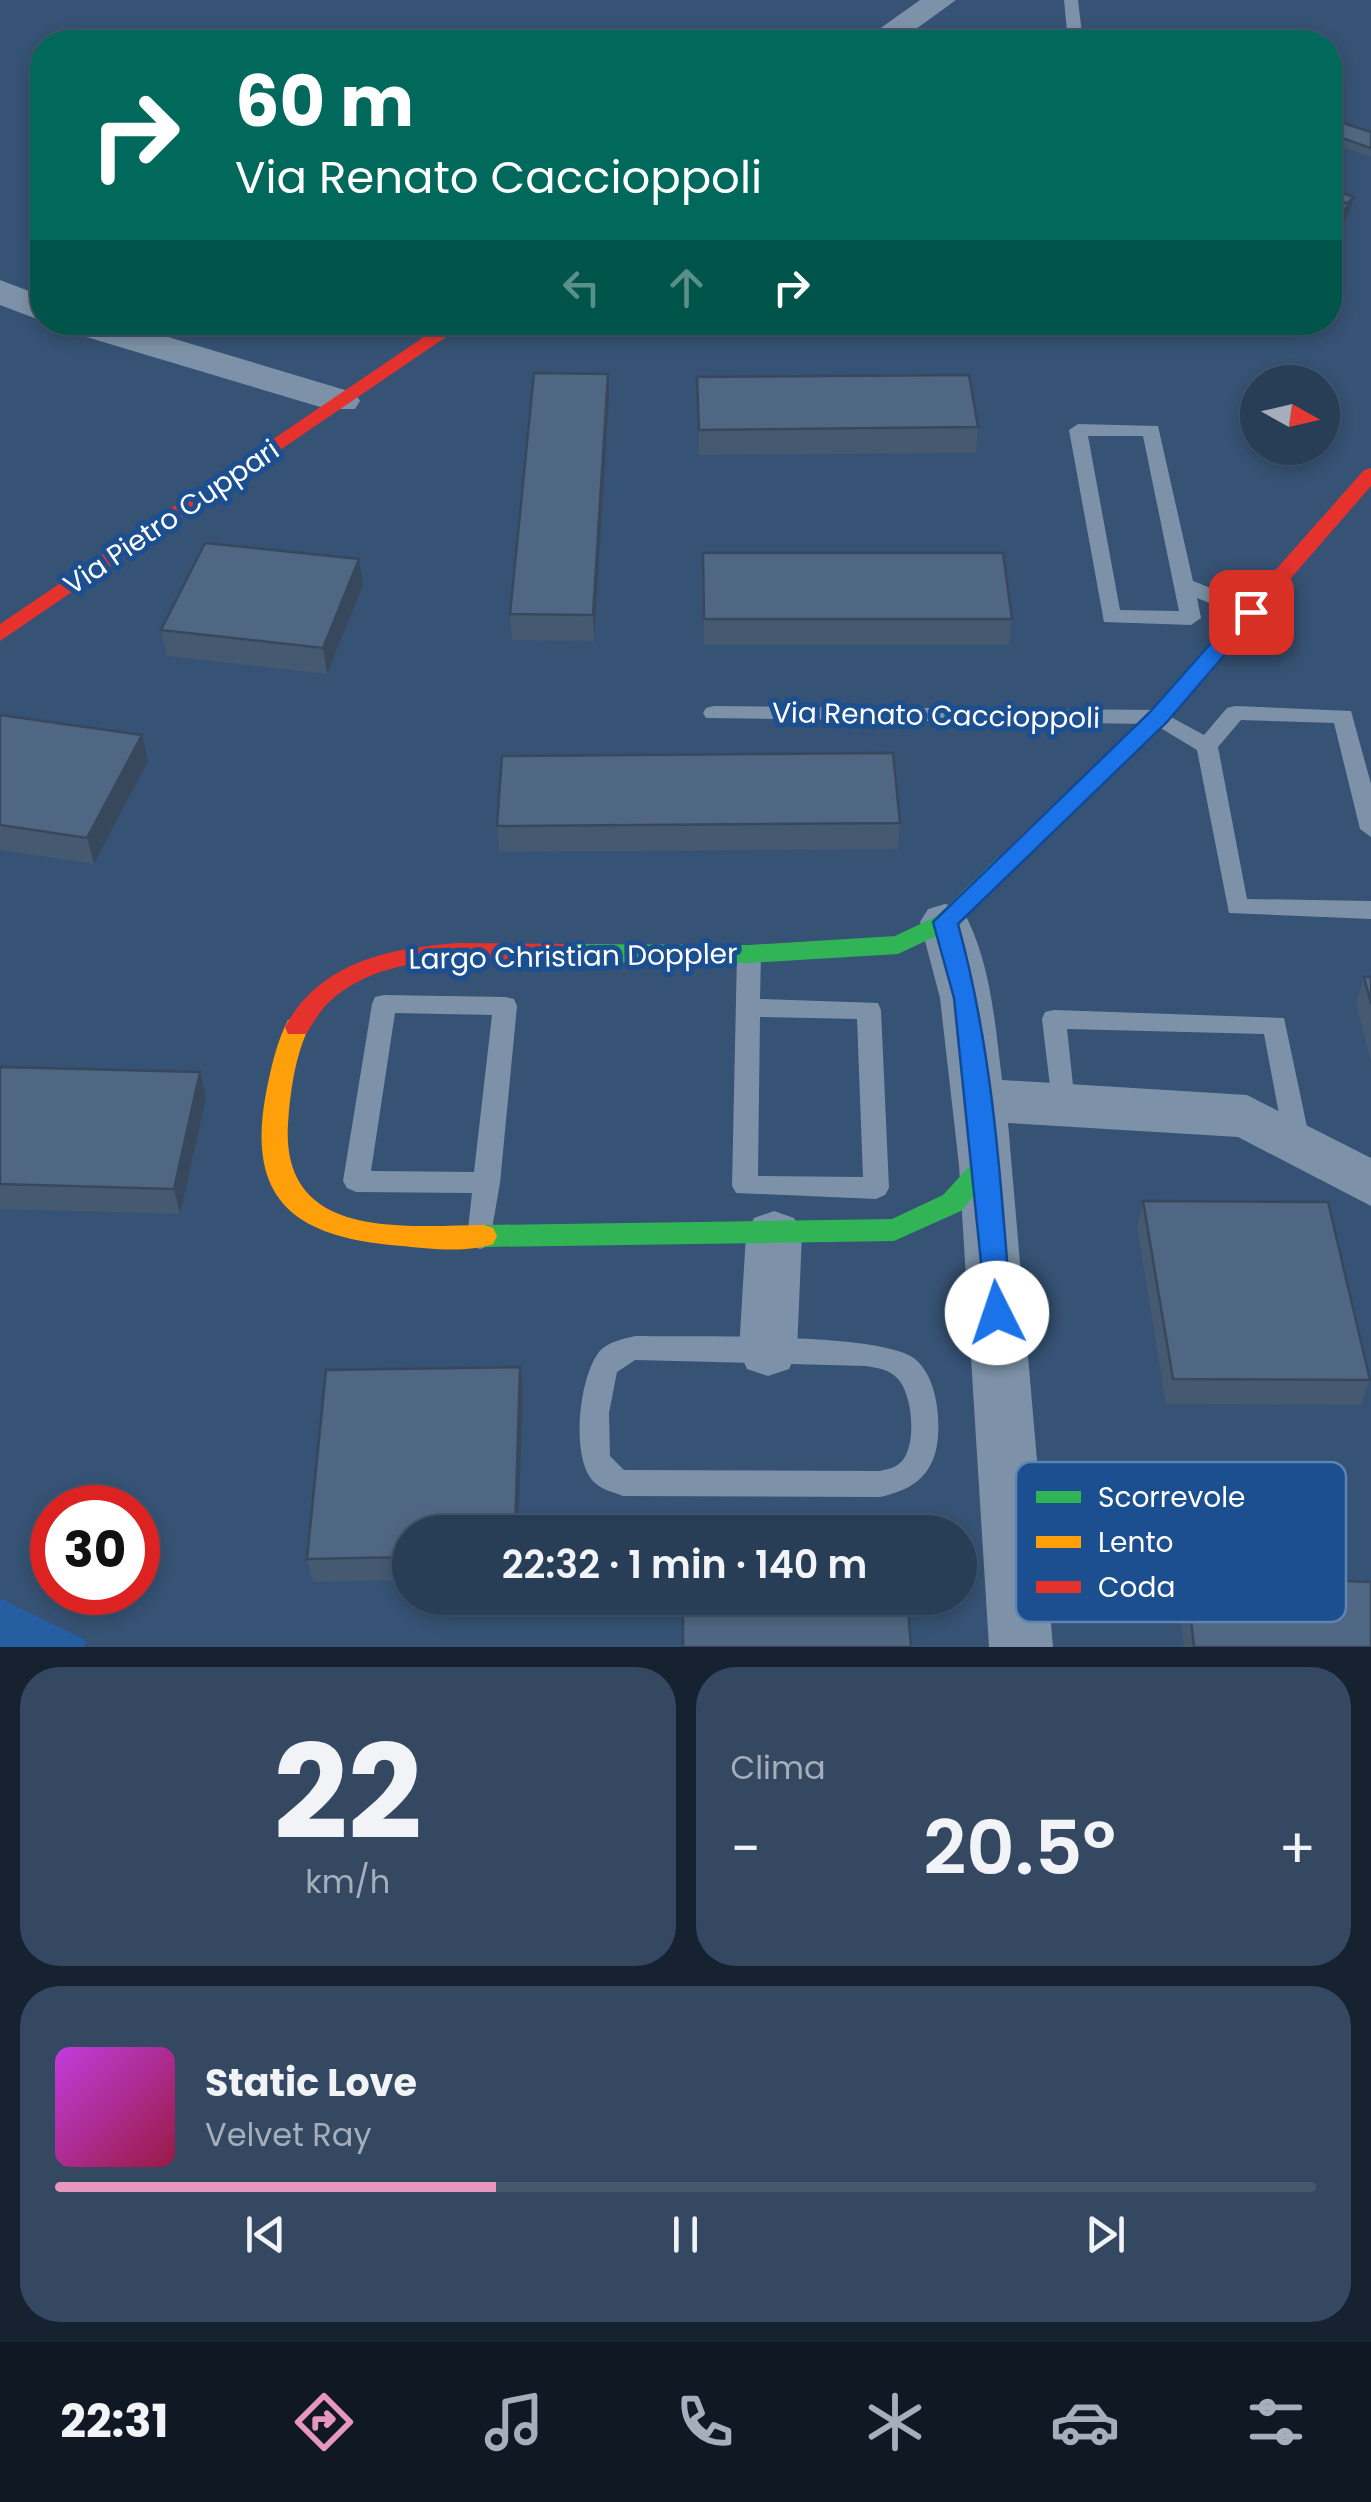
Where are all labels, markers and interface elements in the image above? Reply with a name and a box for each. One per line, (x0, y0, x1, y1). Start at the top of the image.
text: 60 m (235, 52, 414, 151)
icon: right (70, 70, 200, 200)
text: Via Renato Caccioppoli (235, 146, 762, 209)
icon: left (554, 260, 609, 315)
icon: ahead (659, 260, 714, 315)
icon: right (764, 260, 819, 315)
north arrow (1240, 365, 1340, 465)
map controls (1240, 365, 1340, 465)
street label: Via Pietro Cuppari (56, 431, 287, 604)
pin (1209, 570, 1294, 655)
icon: arrive (1224, 585, 1279, 640)
street label: Via Renato Caccioppoli (772, 693, 1100, 738)
street label: Largo Christian Doppler (408, 934, 738, 979)
position arrow (945, 1261, 1049, 1365)
legend (1016, 1462, 1346, 1622)
text: Scorrevole (1098, 1478, 1245, 1517)
speed limit sign: 30 (30, 1485, 160, 1615)
text: Lento (1098, 1523, 1174, 1562)
text: 22:32 · 1 min · 140 m (502, 1538, 867, 1591)
text: Coda (1098, 1568, 1175, 1607)
text: 22 (274, 1701, 422, 1884)
text: Clima (731, 1745, 826, 1790)
text: 20.5° (923, 1795, 1116, 1900)
text: − (731, 1810, 761, 1887)
text: + (1278, 1810, 1316, 1887)
text: km/h (305, 1859, 390, 1904)
text: Static Love (205, 2056, 417, 2109)
text: Velvet Ray (205, 2112, 371, 2157)
icon: previous (238, 2207, 293, 2262)
icon: pause (658, 2207, 713, 2262)
icon: next (1078, 2207, 1133, 2262)
icon: directions (289, 2387, 359, 2457)
icon: music (479, 2387, 549, 2457)
icon: phone (670, 2387, 740, 2457)
icon: climate (860, 2387, 930, 2457)
icon: car (1050, 2387, 1120, 2457)
icon: filters (1241, 2387, 1311, 2457)
text: 22:31 (60, 2390, 169, 2453)

